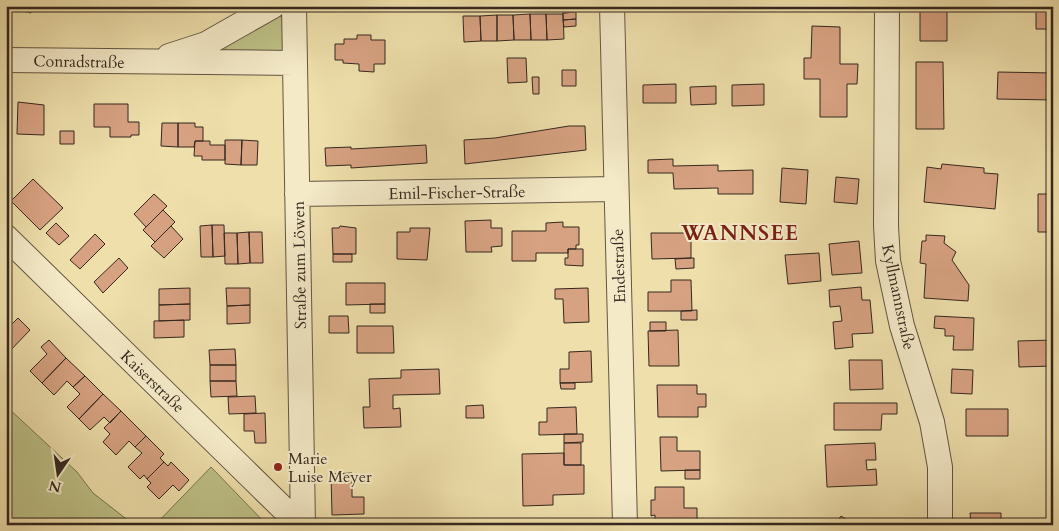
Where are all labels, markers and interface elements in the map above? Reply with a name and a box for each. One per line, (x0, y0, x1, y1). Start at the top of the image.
street label: Conradstraße (33, 50, 125, 74)
street label: Emil-Fischer-Straße (388, 181, 526, 205)
street label: Straße zum Löwen (288, 201, 312, 329)
district label: WANNSEE (680, 219, 799, 248)
street label: Endestraße (607, 228, 631, 304)
street label: Kyllmannstraße (876, 243, 920, 352)
street label: Kaiserstraße (115, 345, 189, 418)
north arrow (32, 448, 82, 498)
place label: Marie Luise Meyer (288, 448, 372, 488)
marker: Marie Luise Meyer (272, 461, 284, 473)
text: N (47, 476, 63, 497)

